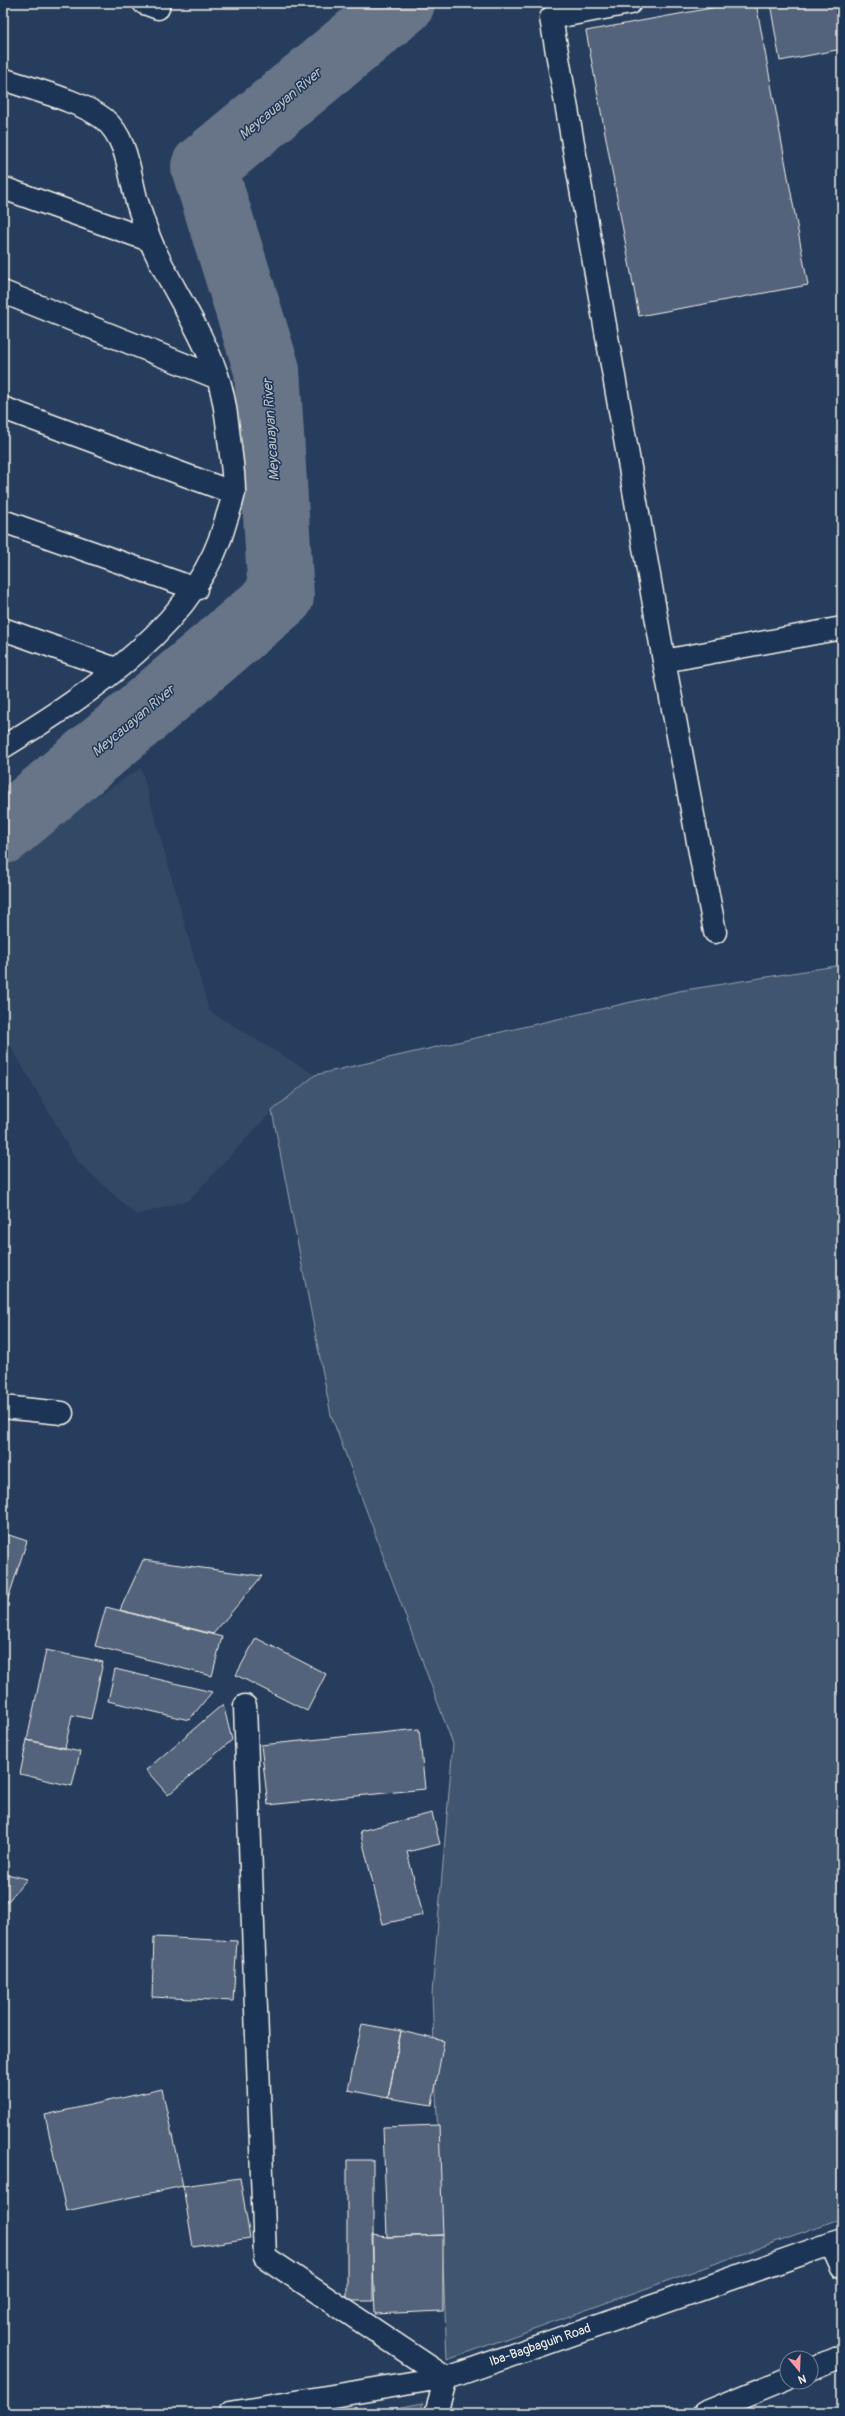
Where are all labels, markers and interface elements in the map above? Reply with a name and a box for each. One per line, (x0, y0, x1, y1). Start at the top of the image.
water label: Meycauayan River (235, 63, 326, 143)
water label: Meycauayan River (259, 376, 283, 482)
water label: Meycauayan River (88, 680, 179, 760)
street label: Iba-Bagbaguin Road (487, 2320, 593, 2370)
north arrow (779, 2350, 819, 2390)
text: N (796, 2372, 808, 2387)

